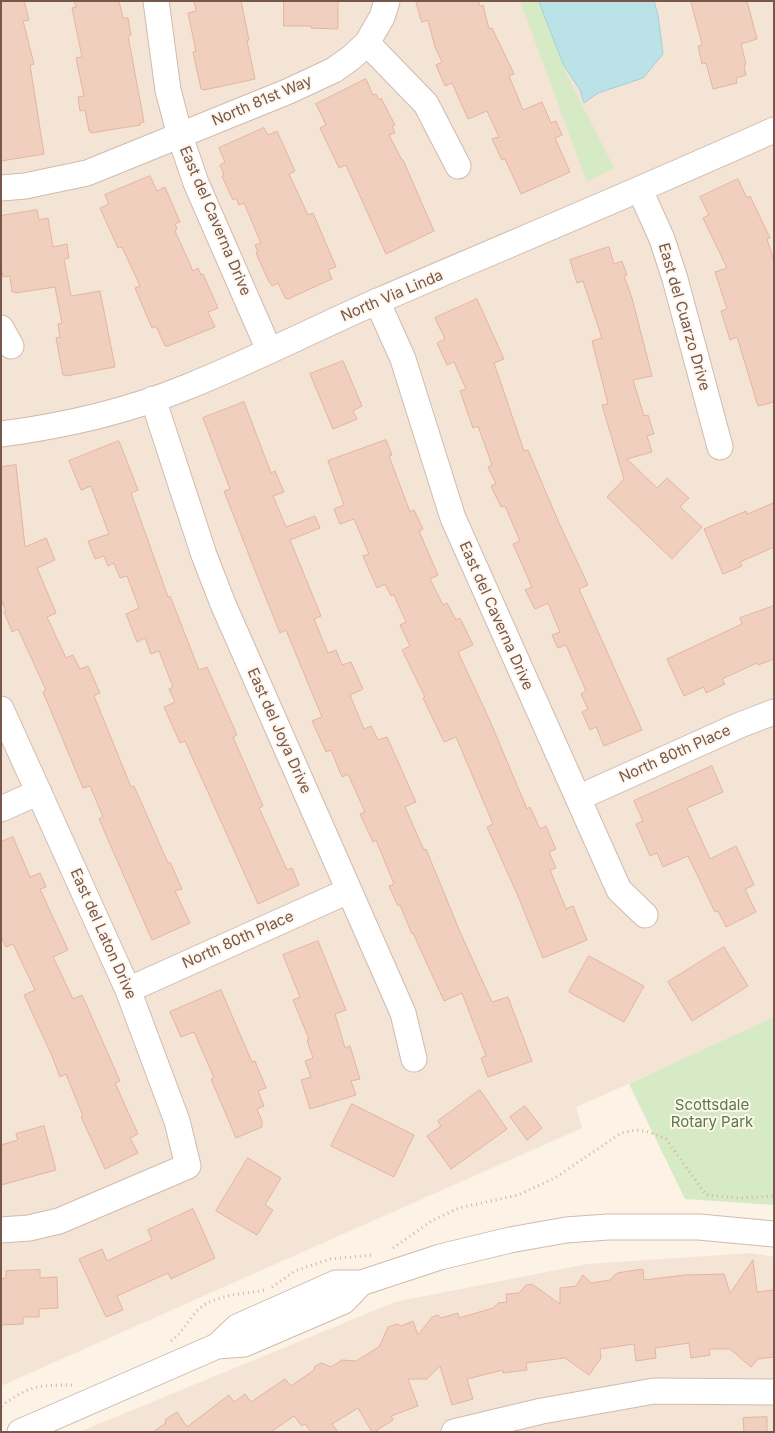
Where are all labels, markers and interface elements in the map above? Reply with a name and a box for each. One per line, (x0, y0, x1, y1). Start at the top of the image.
street label: North 81st Way (209, 72, 315, 130)
street label: East del Caverna Drive (175, 143, 255, 299)
street label: East del Cuarzo Drive (654, 241, 714, 393)
street label: North Via Linda (338, 266, 446, 326)
street label: East del Caverna Drive (455, 539, 537, 693)
street label: East del Joya Drive (243, 665, 315, 797)
street label: North 80th Place (616, 721, 734, 787)
street label: East del Laton Drive (66, 866, 140, 1002)
street label: North 80th Place (179, 907, 297, 973)
park label: Scottsdale Rotary Park (671, 1096, 753, 1131)

